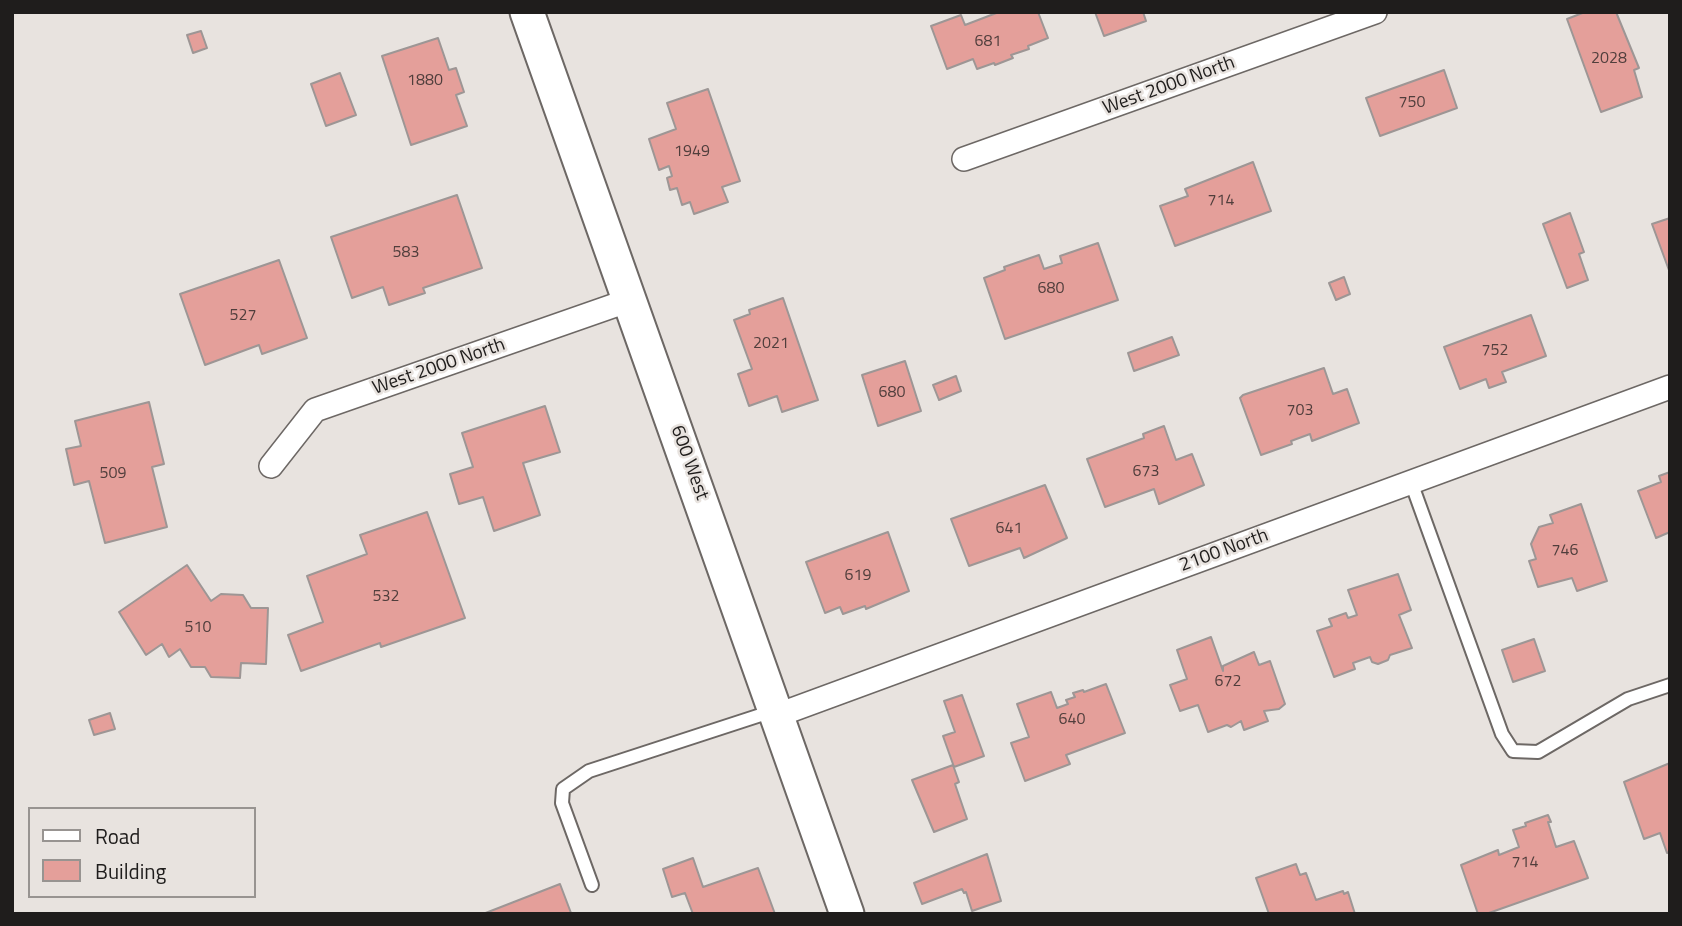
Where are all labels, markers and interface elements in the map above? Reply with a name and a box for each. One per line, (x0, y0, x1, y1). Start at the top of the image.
house number: 681 (975, 32, 1001, 52)
house number: 2028 (1591, 49, 1627, 69)
street label: West 2000 North (1100, 52, 1238, 120)
house number: 1880 (407, 71, 443, 91)
house number: 750 (1399, 93, 1425, 113)
house number: 1949 (674, 142, 710, 162)
house number: 714 (1208, 191, 1234, 211)
house number: 583 (393, 243, 419, 263)
house number: 680 (1038, 279, 1064, 299)
house number: 527 (230, 306, 256, 326)
street label: West 2000 North (370, 334, 508, 400)
house number: 2021 (753, 334, 789, 354)
house number: 752 (1482, 341, 1508, 361)
house number: 680 (879, 383, 905, 403)
house number: 703 (1287, 401, 1313, 421)
street label: 600 West (665, 423, 713, 503)
house number: 673 (1133, 462, 1159, 482)
house number: 509 (100, 464, 126, 484)
house number: 641 (996, 519, 1022, 539)
street label: 2100 North (1176, 524, 1272, 578)
house number: 746 (1552, 541, 1578, 561)
house number: 619 (845, 566, 871, 586)
house number: 532 (373, 587, 399, 607)
house number: 510 (185, 618, 211, 638)
house number: 672 (1215, 672, 1241, 692)
house number: 640 (1059, 710, 1085, 730)
legend (28, 807, 256, 898)
text: Road (95, 820, 140, 852)
house number: 714 (1512, 853, 1538, 873)
text: Building (95, 855, 166, 887)

